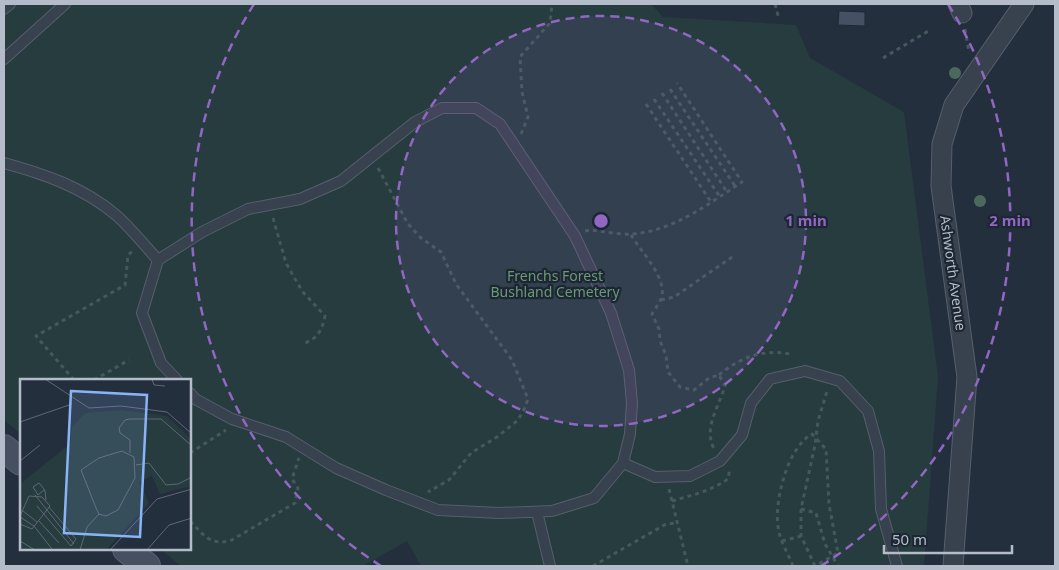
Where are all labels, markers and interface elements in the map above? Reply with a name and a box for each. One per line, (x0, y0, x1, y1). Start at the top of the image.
text: 1 min (785, 210, 827, 230)
text: 2 min (989, 210, 1031, 230)
centre of rings (592, 212, 610, 230)
street label: Ashworth Avenue (936, 214, 971, 332)
park label: Frenchs Forest Bushland Cemetery (490, 266, 620, 301)
inset map (20, 379, 191, 550)
scale bar (884, 522, 1012, 554)
text: 50 m (892, 529, 927, 549)

